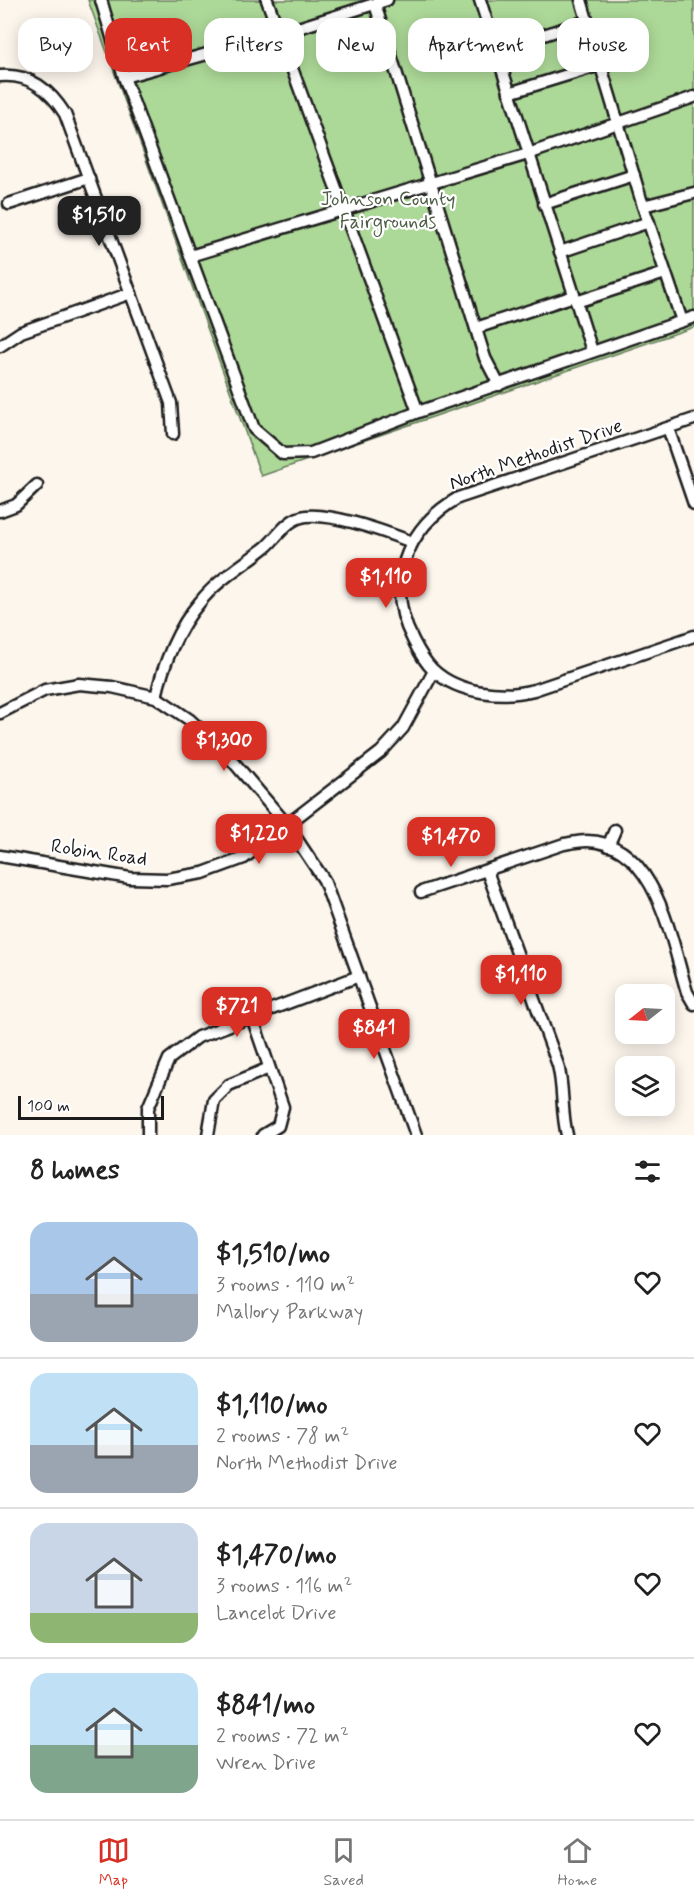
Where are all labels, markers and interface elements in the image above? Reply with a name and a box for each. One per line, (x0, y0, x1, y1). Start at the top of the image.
chip: Buy (18, 18, 93, 72)
chip: Rent (105, 18, 192, 72)
chip: Filters (204, 18, 304, 72)
chip: New (316, 18, 396, 72)
chip: Apartment (408, 18, 545, 72)
chip: House (557, 18, 649, 72)
park label: Johnson County Fairgrounds (320, 186, 456, 237)
pin: $1,510 (50, 196, 148, 247)
text: $1,510 (72, 202, 126, 229)
street label: North Methodist Drive (446, 413, 626, 497)
pin: $1,110 (337, 558, 435, 609)
text: $1,110 (360, 564, 412, 591)
pin: $1,300 (175, 721, 273, 772)
text: $1,300 (196, 727, 252, 754)
pin: $1,220 (210, 814, 308, 865)
pin: $1,470 (402, 817, 500, 868)
text: $1,220 (230, 820, 288, 847)
text: $1,470 (421, 823, 481, 850)
street label: Robin Road (49, 833, 149, 873)
pin: $1,110 (472, 955, 570, 1006)
text: $1,110 (495, 961, 547, 988)
north arrow (615, 984, 675, 1044)
map controls (615, 984, 675, 1116)
pin: $721 (201, 987, 273, 1038)
text: $721 (216, 993, 258, 1020)
pin: $841 (338, 1009, 410, 1060)
text: $841 (353, 1015, 395, 1042)
button: layers (615, 1056, 675, 1116)
scale bar (18, 1093, 164, 1120)
text: 100 m (27, 1096, 70, 1117)
text: 8 homes (30, 1154, 120, 1188)
icon: filters (631, 1155, 664, 1188)
text: $1,510/mo (216, 1238, 330, 1272)
icon: home (78, 1246, 150, 1318)
icon: heart (631, 1266, 664, 1299)
text: 3 rooms · 110 m² (216, 1272, 355, 1299)
text: Mallory Parkway (216, 1299, 363, 1326)
text: $1,110/mo (216, 1389, 328, 1423)
icon: home (78, 1397, 150, 1469)
icon: heart (631, 1417, 664, 1450)
text: 2 rooms · 78 m² (216, 1423, 349, 1450)
text: North Methodist Drive (216, 1450, 398, 1477)
text: $1,470/mo (216, 1539, 337, 1573)
icon: home (78, 1547, 150, 1619)
icon: heart (631, 1567, 664, 1600)
text: 3 rooms · 116 m² (216, 1573, 352, 1600)
text: Lancelot Drive (216, 1600, 337, 1627)
text: $841/mo (216, 1689, 315, 1723)
icon: home (78, 1697, 150, 1769)
icon: heart (631, 1717, 664, 1750)
text: 2 rooms · 72 m² (216, 1723, 349, 1750)
text: Wren Drive (216, 1750, 316, 1777)
tab: Map (97, 1834, 130, 1891)
tab: Saved (323, 1834, 364, 1891)
tab: Home (557, 1834, 597, 1891)

